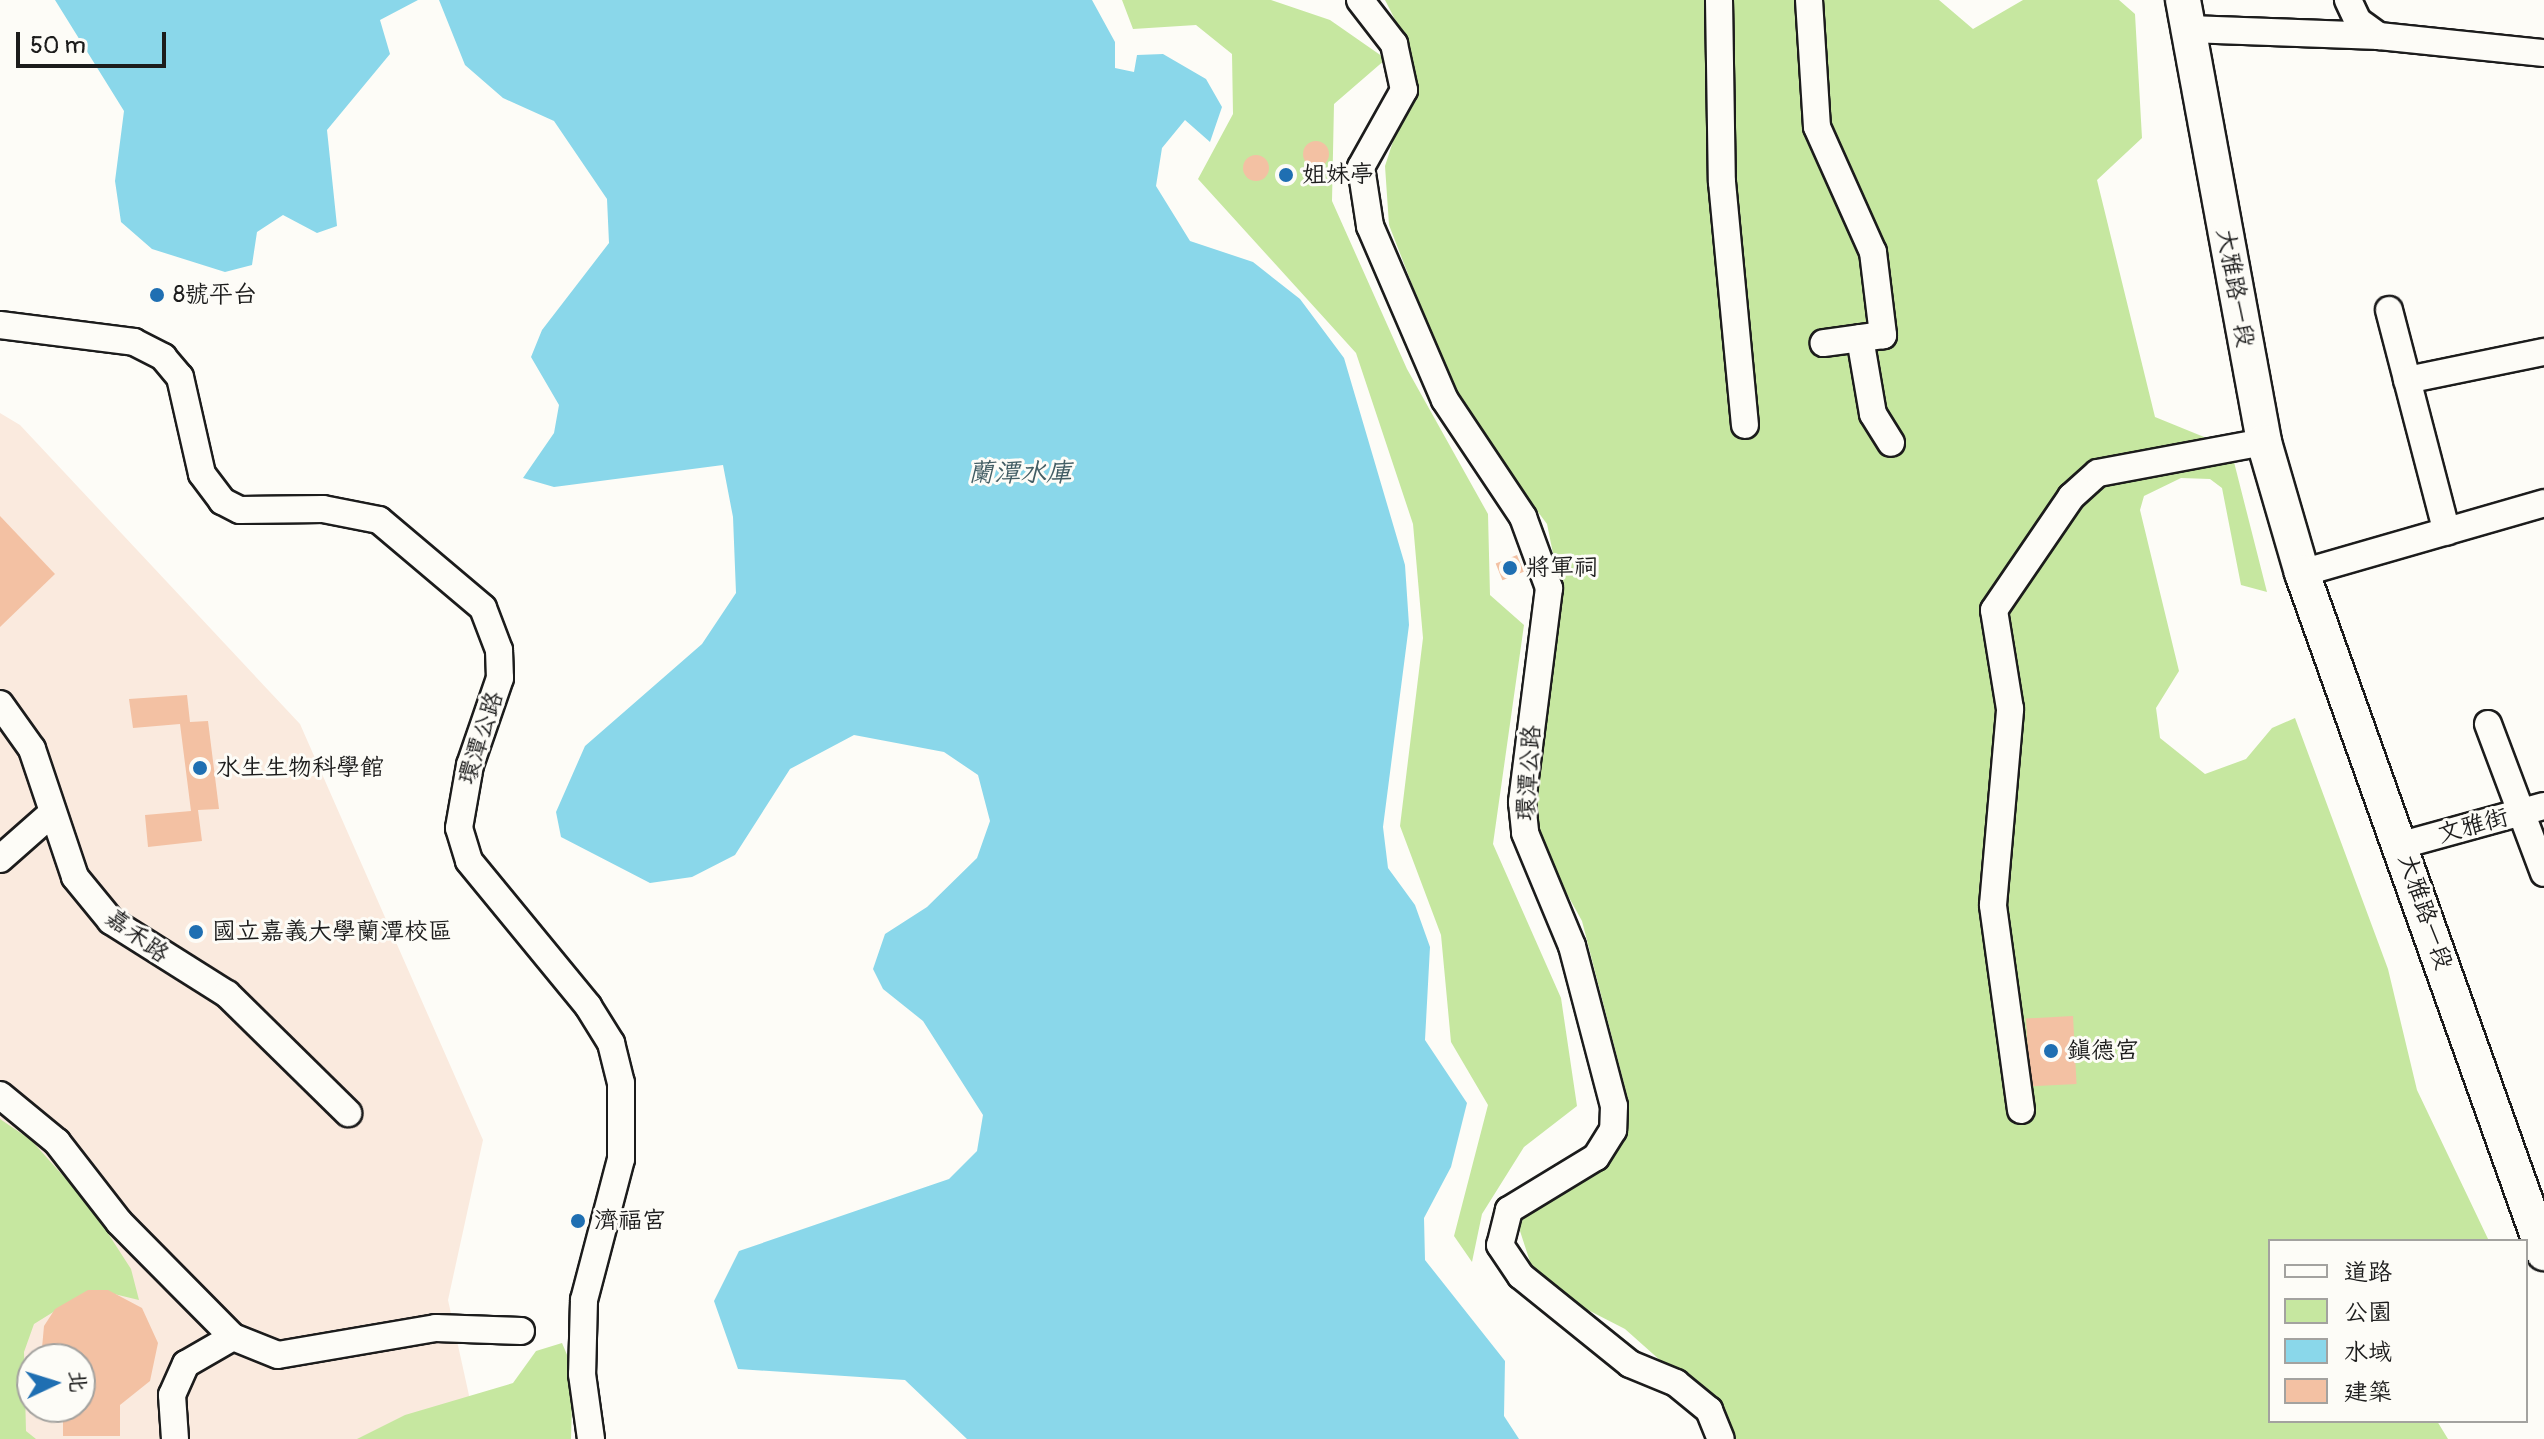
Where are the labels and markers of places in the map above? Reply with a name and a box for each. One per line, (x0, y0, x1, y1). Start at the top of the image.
place label: 姐妹亭 (1302, 161, 1374, 189)
marker: 姐妹亭 (1277, 166, 1295, 184)
place label: 8號平台 (173, 281, 257, 309)
marker: 8號平台 (148, 286, 166, 304)
place label: 將軍祠 (1526, 554, 1598, 582)
marker: 將軍祠 (1501, 559, 1519, 577)
place label: 水生生物科學館 (216, 754, 384, 782)
marker: 水生生物科學館 (191, 759, 209, 777)
place label: 國立嘉義大學蘭潭校區 (212, 918, 452, 946)
marker: 國立嘉義大學蘭潭校區 (187, 923, 205, 941)
place label: 鎮德宮 (2067, 1037, 2139, 1065)
marker: 鎮德宮 (2042, 1042, 2060, 1060)
place label: 濟福宮 (594, 1207, 666, 1235)
marker: 濟福宮 (569, 1212, 587, 1230)

